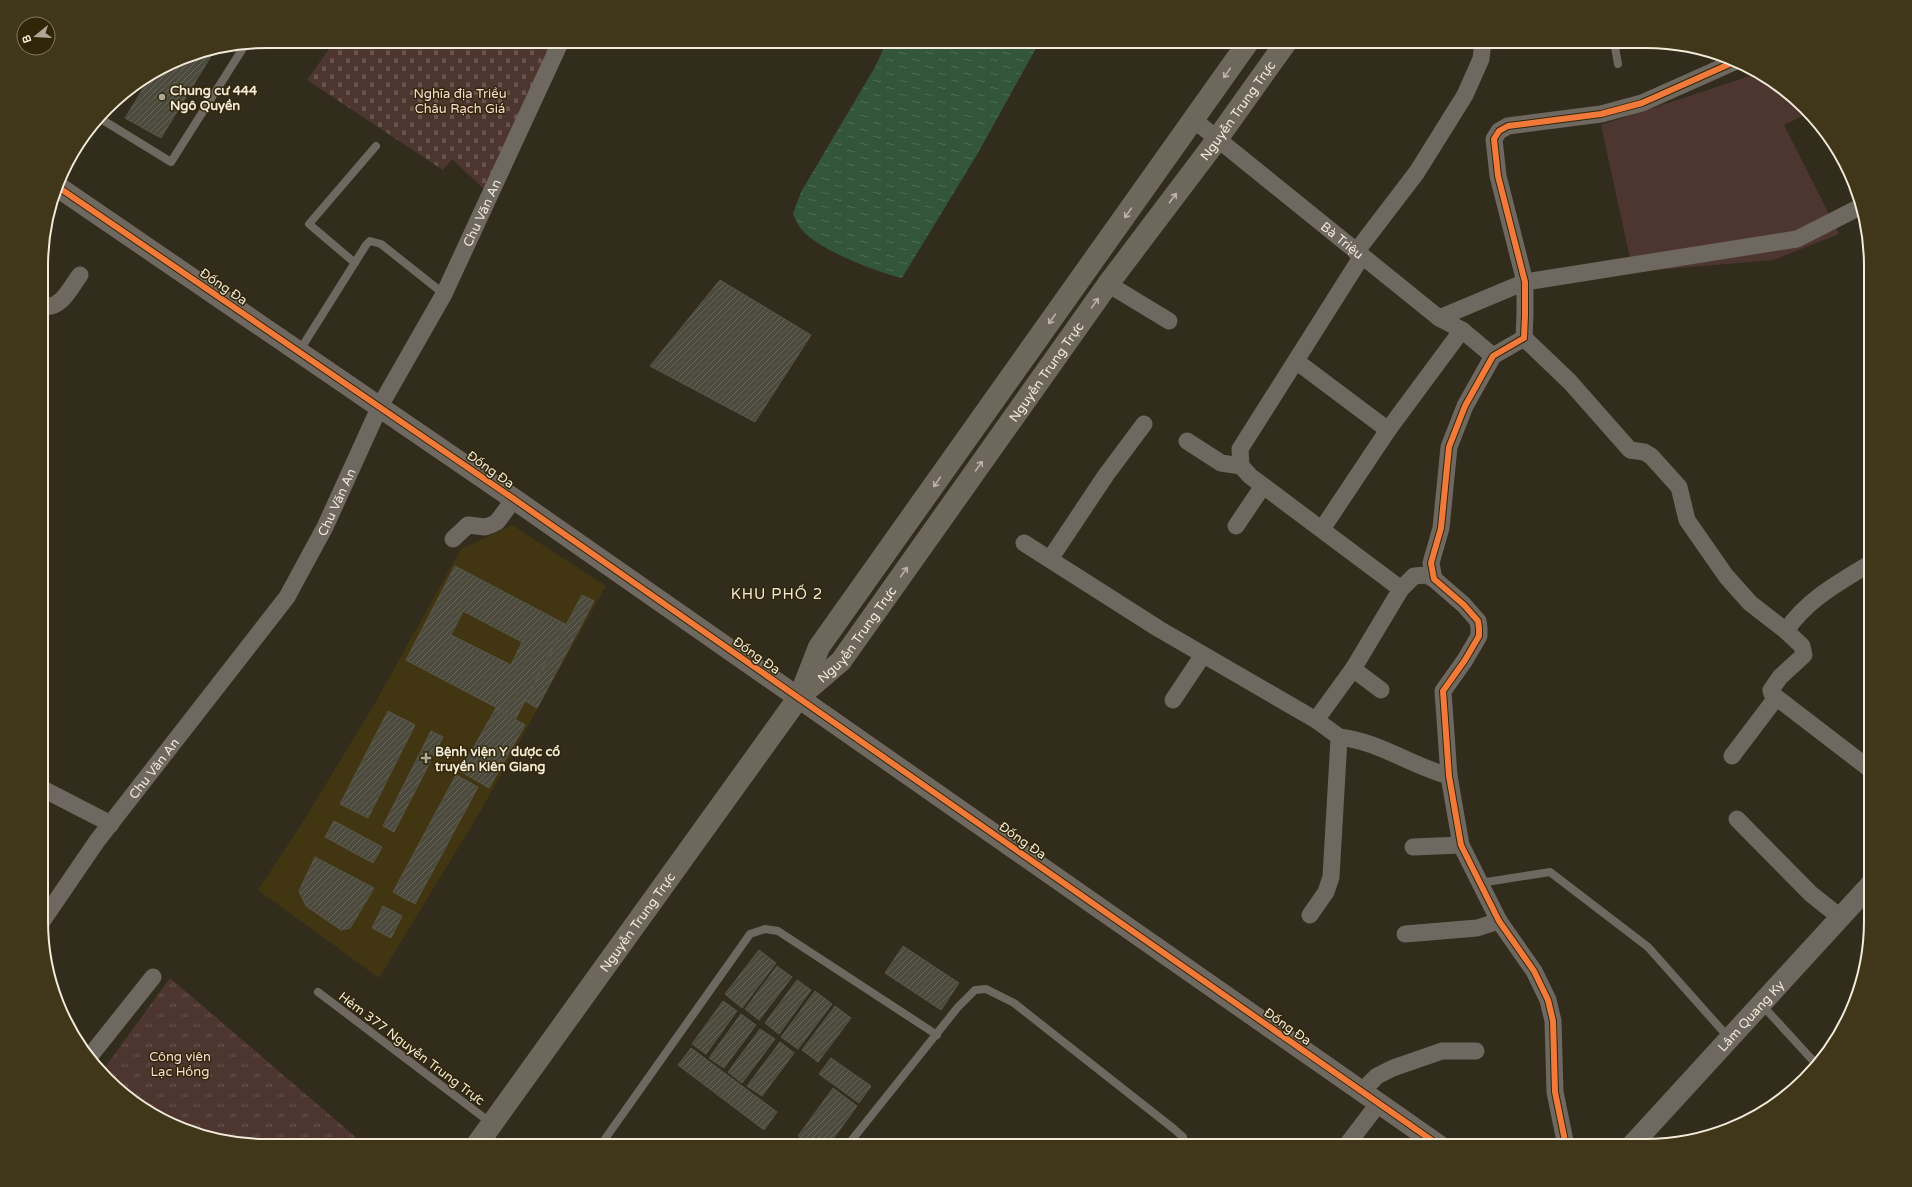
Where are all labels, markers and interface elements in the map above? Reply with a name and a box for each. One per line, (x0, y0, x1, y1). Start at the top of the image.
north arrow (16, 16, 56, 56)
text: B (19, 33, 34, 45)
street label: Nguyễn Trung Trực (1197, 58, 1279, 164)
one-way arrow (1223, 67, 1231, 78)
place label: Chung cư 444 Ngô Quyền (170, 83, 258, 114)
park label: Nghĩa địa Triều Châu Rạch Giá (413, 86, 507, 117)
marker: Chung cư 444 Ngô Quyền (157, 92, 167, 102)
street label: Chu Văn An (460, 177, 505, 250)
one-way arrow (1169, 193, 1177, 204)
one-way arrow (1124, 208, 1132, 219)
street label: Bà Triệu (1317, 219, 1367, 263)
street label: Đống Đa (197, 265, 250, 309)
one-way arrow (1091, 297, 1099, 308)
one-way arrow (1048, 314, 1056, 325)
street label: Nguyễn Trung Trực (1006, 319, 1088, 425)
street label: Đống Đa (464, 448, 517, 492)
one-way arrow (975, 460, 983, 471)
street label: Chu Văn An (315, 466, 360, 539)
one-way arrow (932, 477, 941, 488)
one-way arrow (900, 566, 908, 577)
district label: KHU PHỐ 2 (731, 584, 823, 603)
street label: Nguyễn Trung Trực (815, 584, 900, 687)
street label: Đống Đa (730, 634, 783, 678)
street label: Chu Văn An (126, 735, 183, 802)
place label: Bệnh viện Y dược cổ truyền Kiên Giang (434, 744, 560, 775)
marker: Bệnh viện Y dược cổ truyền Kiên Giang (420, 752, 432, 764)
street label: Đống Đa (996, 819, 1049, 863)
street label: Nguyễn Trung Trực (597, 870, 679, 975)
street label: Lâm Quang Ky (1715, 977, 1788, 1055)
street label: Hẻm 377 Nguyễn Trung Trực (335, 989, 488, 1109)
street label: Đống Đa (1261, 1005, 1314, 1049)
park label: Công viên Lạc Hồng (149, 1049, 211, 1080)

